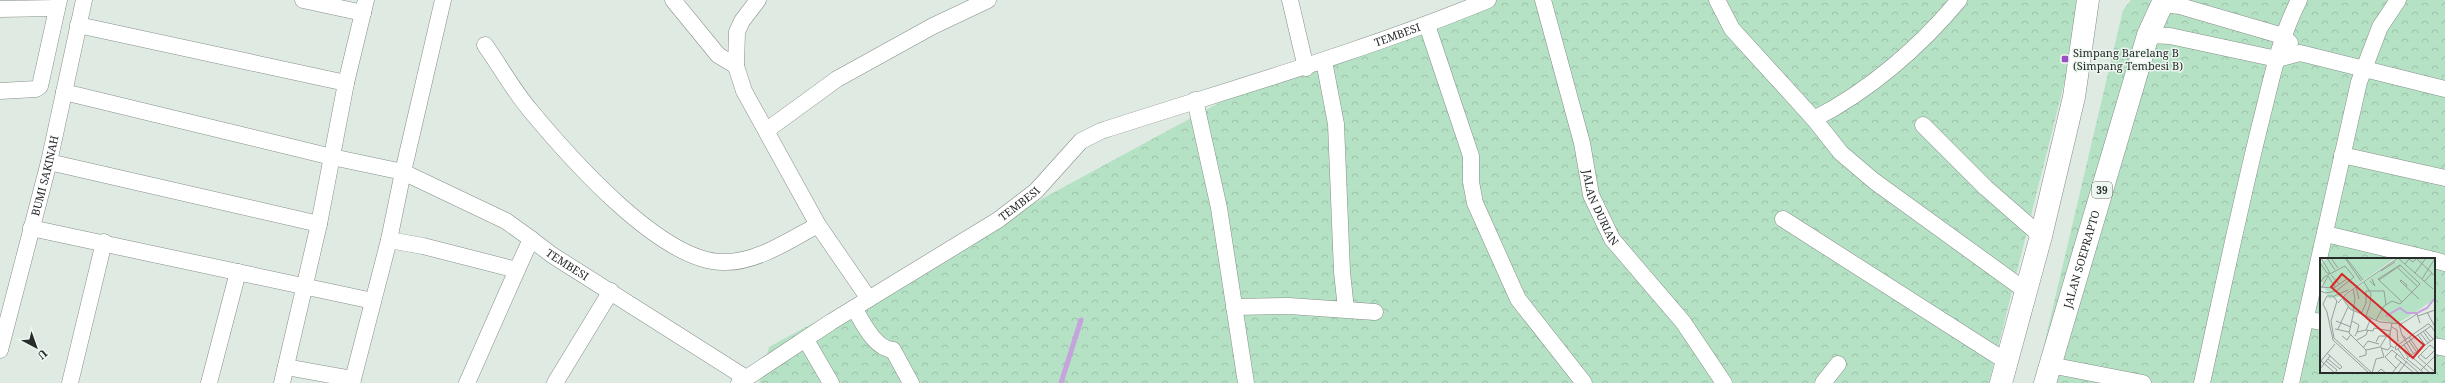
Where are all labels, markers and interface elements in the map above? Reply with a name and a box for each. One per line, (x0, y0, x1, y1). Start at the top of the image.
street label: TEMBESI (1372, 19, 1422, 49)
place label: Simpang Barelang B (Simpang Tembesi B) (2073, 45, 2183, 73)
marker: Simpang Barelang B (Simpang Tembesi B) (2060, 54, 2070, 64)
street label: BUMI SAKINAH (27, 134, 62, 218)
street label: JALAN DURIAN (1580, 168, 1623, 249)
road number: 39 (2092, 182, 2112, 198)
street label: TEMBESI (995, 183, 1043, 224)
street label: JALAN SOEPRAPTO (2059, 208, 2103, 311)
street label: TEMBESI (543, 245, 592, 283)
inset map (2320, 258, 2435, 373)
north arrow (16, 327, 56, 367)
text: U (34, 347, 51, 364)

